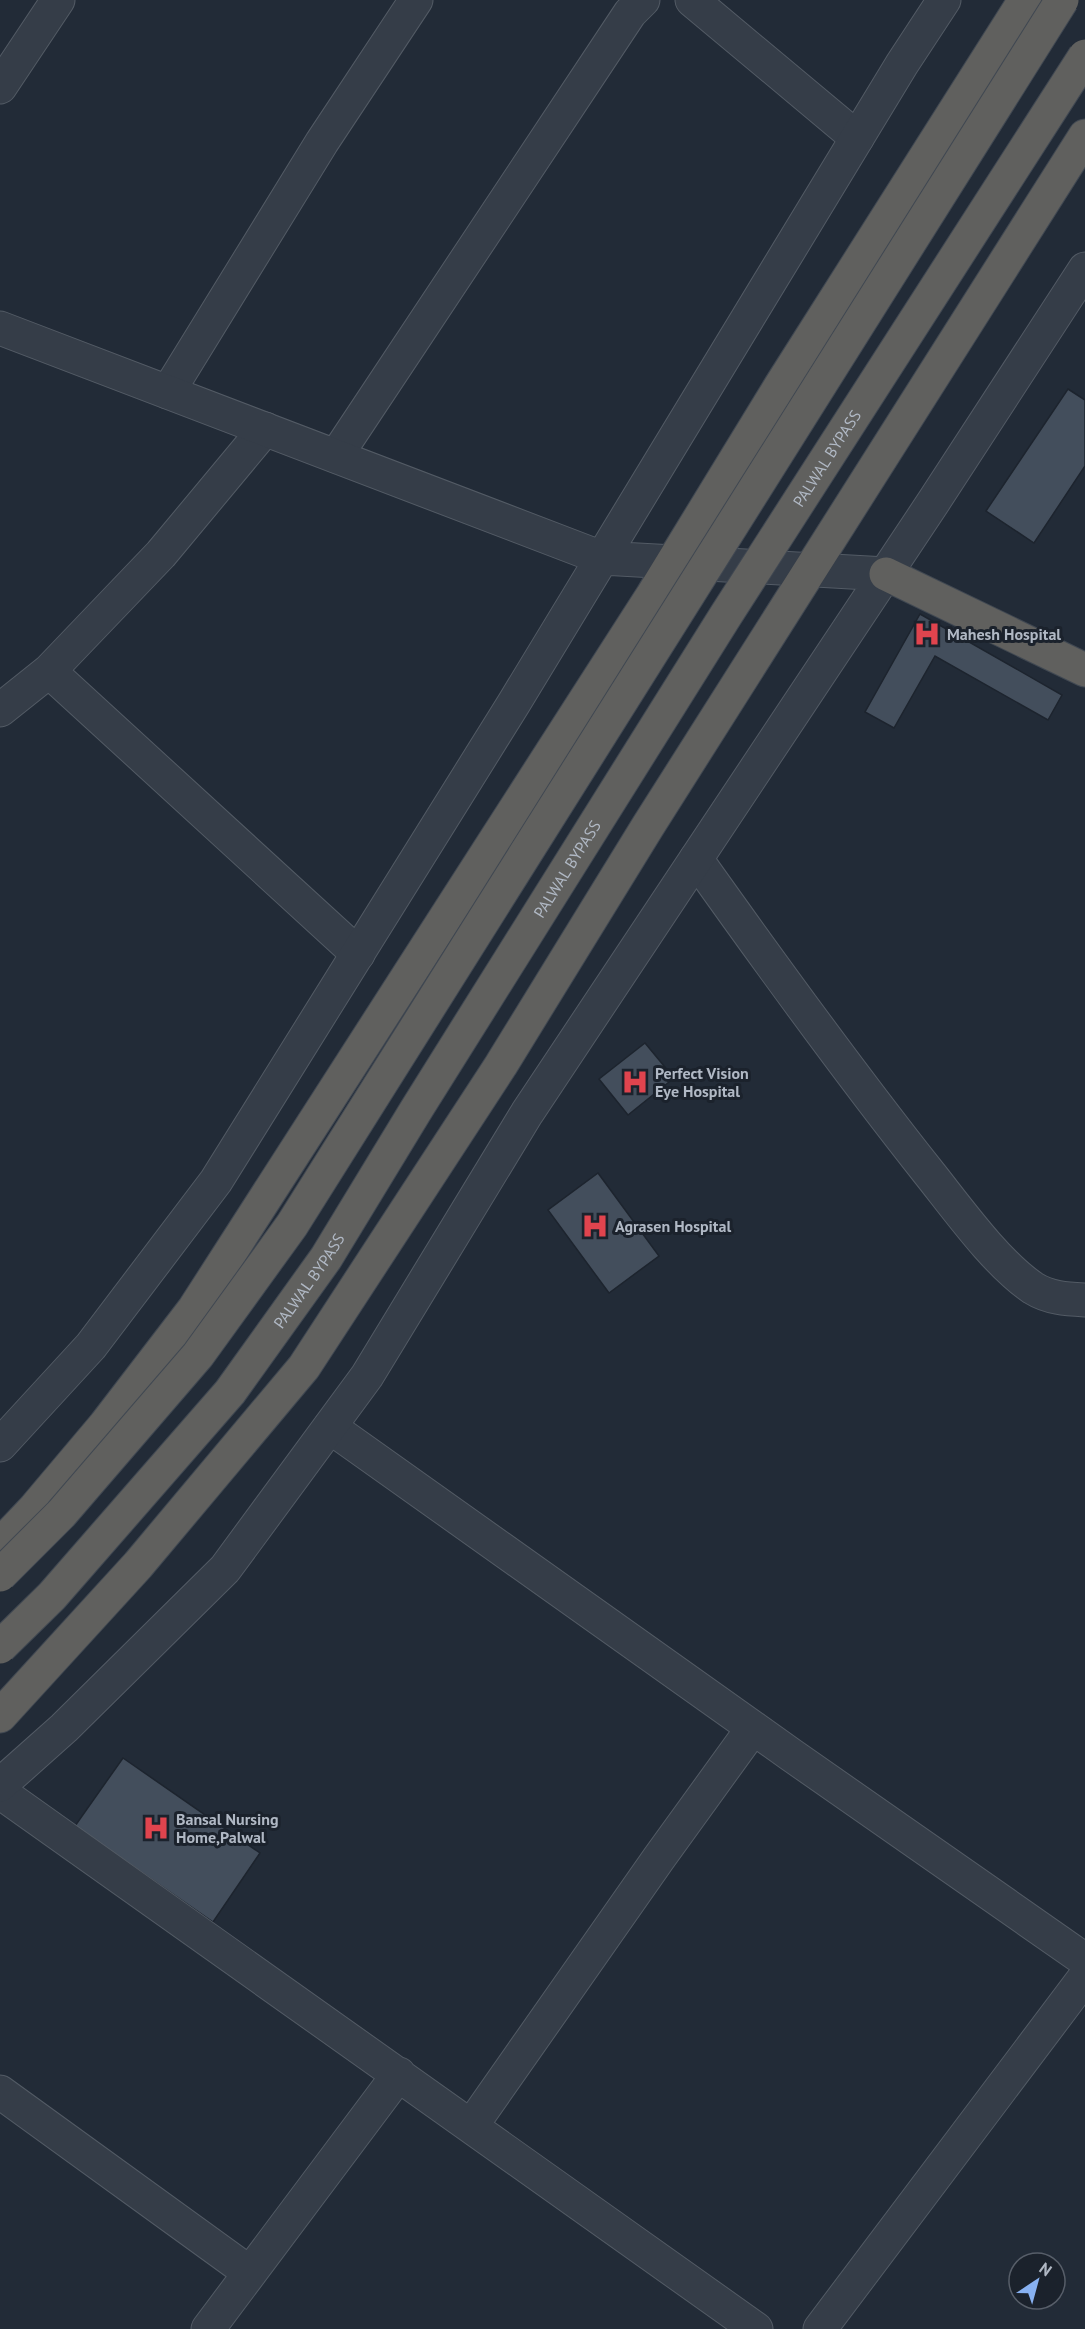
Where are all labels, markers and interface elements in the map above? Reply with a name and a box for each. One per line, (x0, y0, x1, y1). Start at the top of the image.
street label: PALWAL BYPASS (788, 406, 865, 510)
hospital icon: Mahesh Hospital (912, 619, 942, 649)
place label: Mahesh Hospital (947, 624, 1061, 644)
street label: PALWAL BYPASS (529, 817, 605, 921)
place label: Perfect Vision Eye Hospital (655, 1063, 749, 1101)
hospital icon: Perfect Vision Eye Hospital (620, 1067, 650, 1097)
hospital icon: Agrasen Hospital (580, 1211, 610, 1241)
place label: Agrasen Hospital (615, 1216, 731, 1236)
street label: PALWAL BYPASS (269, 1230, 349, 1332)
place label: Bansal Nursing Home,Palwal (176, 1809, 279, 1847)
hospital icon: Bansal Nursing Home,Palwal (141, 1813, 171, 1843)
north arrow (1007, 2251, 1067, 2311)
text: N (1036, 2258, 1056, 2280)

